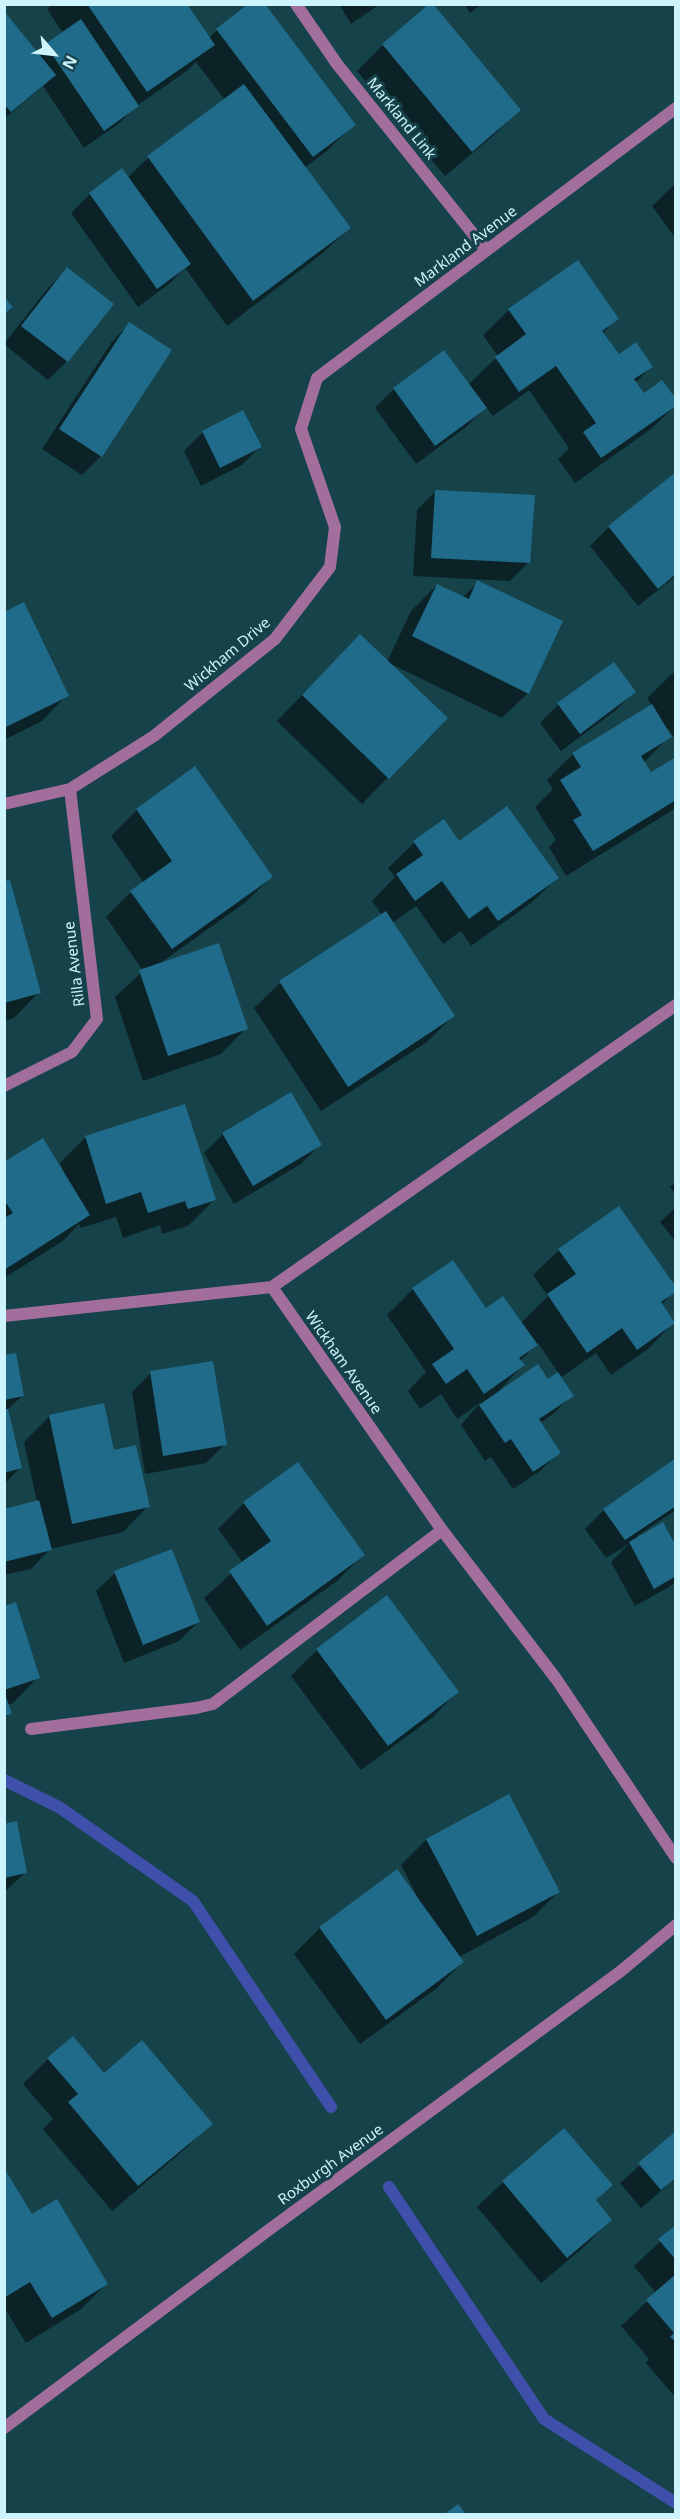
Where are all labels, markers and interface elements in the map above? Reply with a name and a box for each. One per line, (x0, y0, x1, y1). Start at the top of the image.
north arrow (24, 24, 84, 84)
text: N (57, 52, 83, 73)
street label: Markland Link (363, 75, 439, 163)
street label: Markland Avenue (411, 203, 521, 291)
street label: Wickham Drive (182, 614, 274, 696)
street label: Rilla Avenue (61, 920, 89, 1008)
street label: Wickham Avenue (301, 1308, 385, 1418)
street label: Roxburgh Avenue (275, 2121, 387, 2209)

